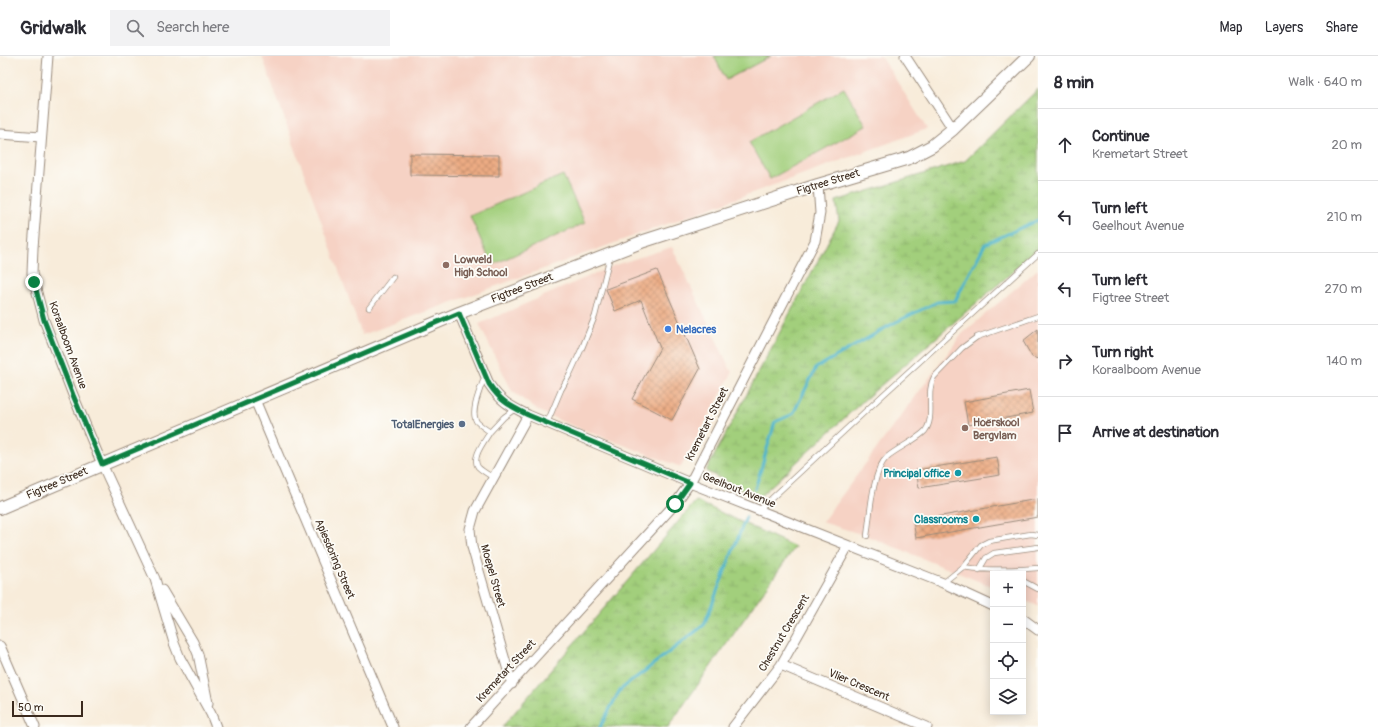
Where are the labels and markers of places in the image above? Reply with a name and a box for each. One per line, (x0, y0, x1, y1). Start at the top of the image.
place label: Lowveld High School (454, 253, 508, 279)
marker: Lowveld High School (441, 260, 451, 270)
place label: Nelacres (676, 323, 716, 336)
marker: Nelacres (663, 324, 673, 334)
place label: Hoërskool Bergvlam (973, 416, 1020, 442)
place label: TotalEnergies (390, 418, 454, 431)
marker: TotalEnergies (457, 419, 467, 429)
marker: Hoërskool Bergvlam (960, 423, 970, 433)
place label: Principal office (883, 467, 951, 480)
marker: Principal office (953, 468, 963, 478)
place label: Classrooms (914, 513, 968, 526)
marker: Classrooms (971, 514, 981, 524)

